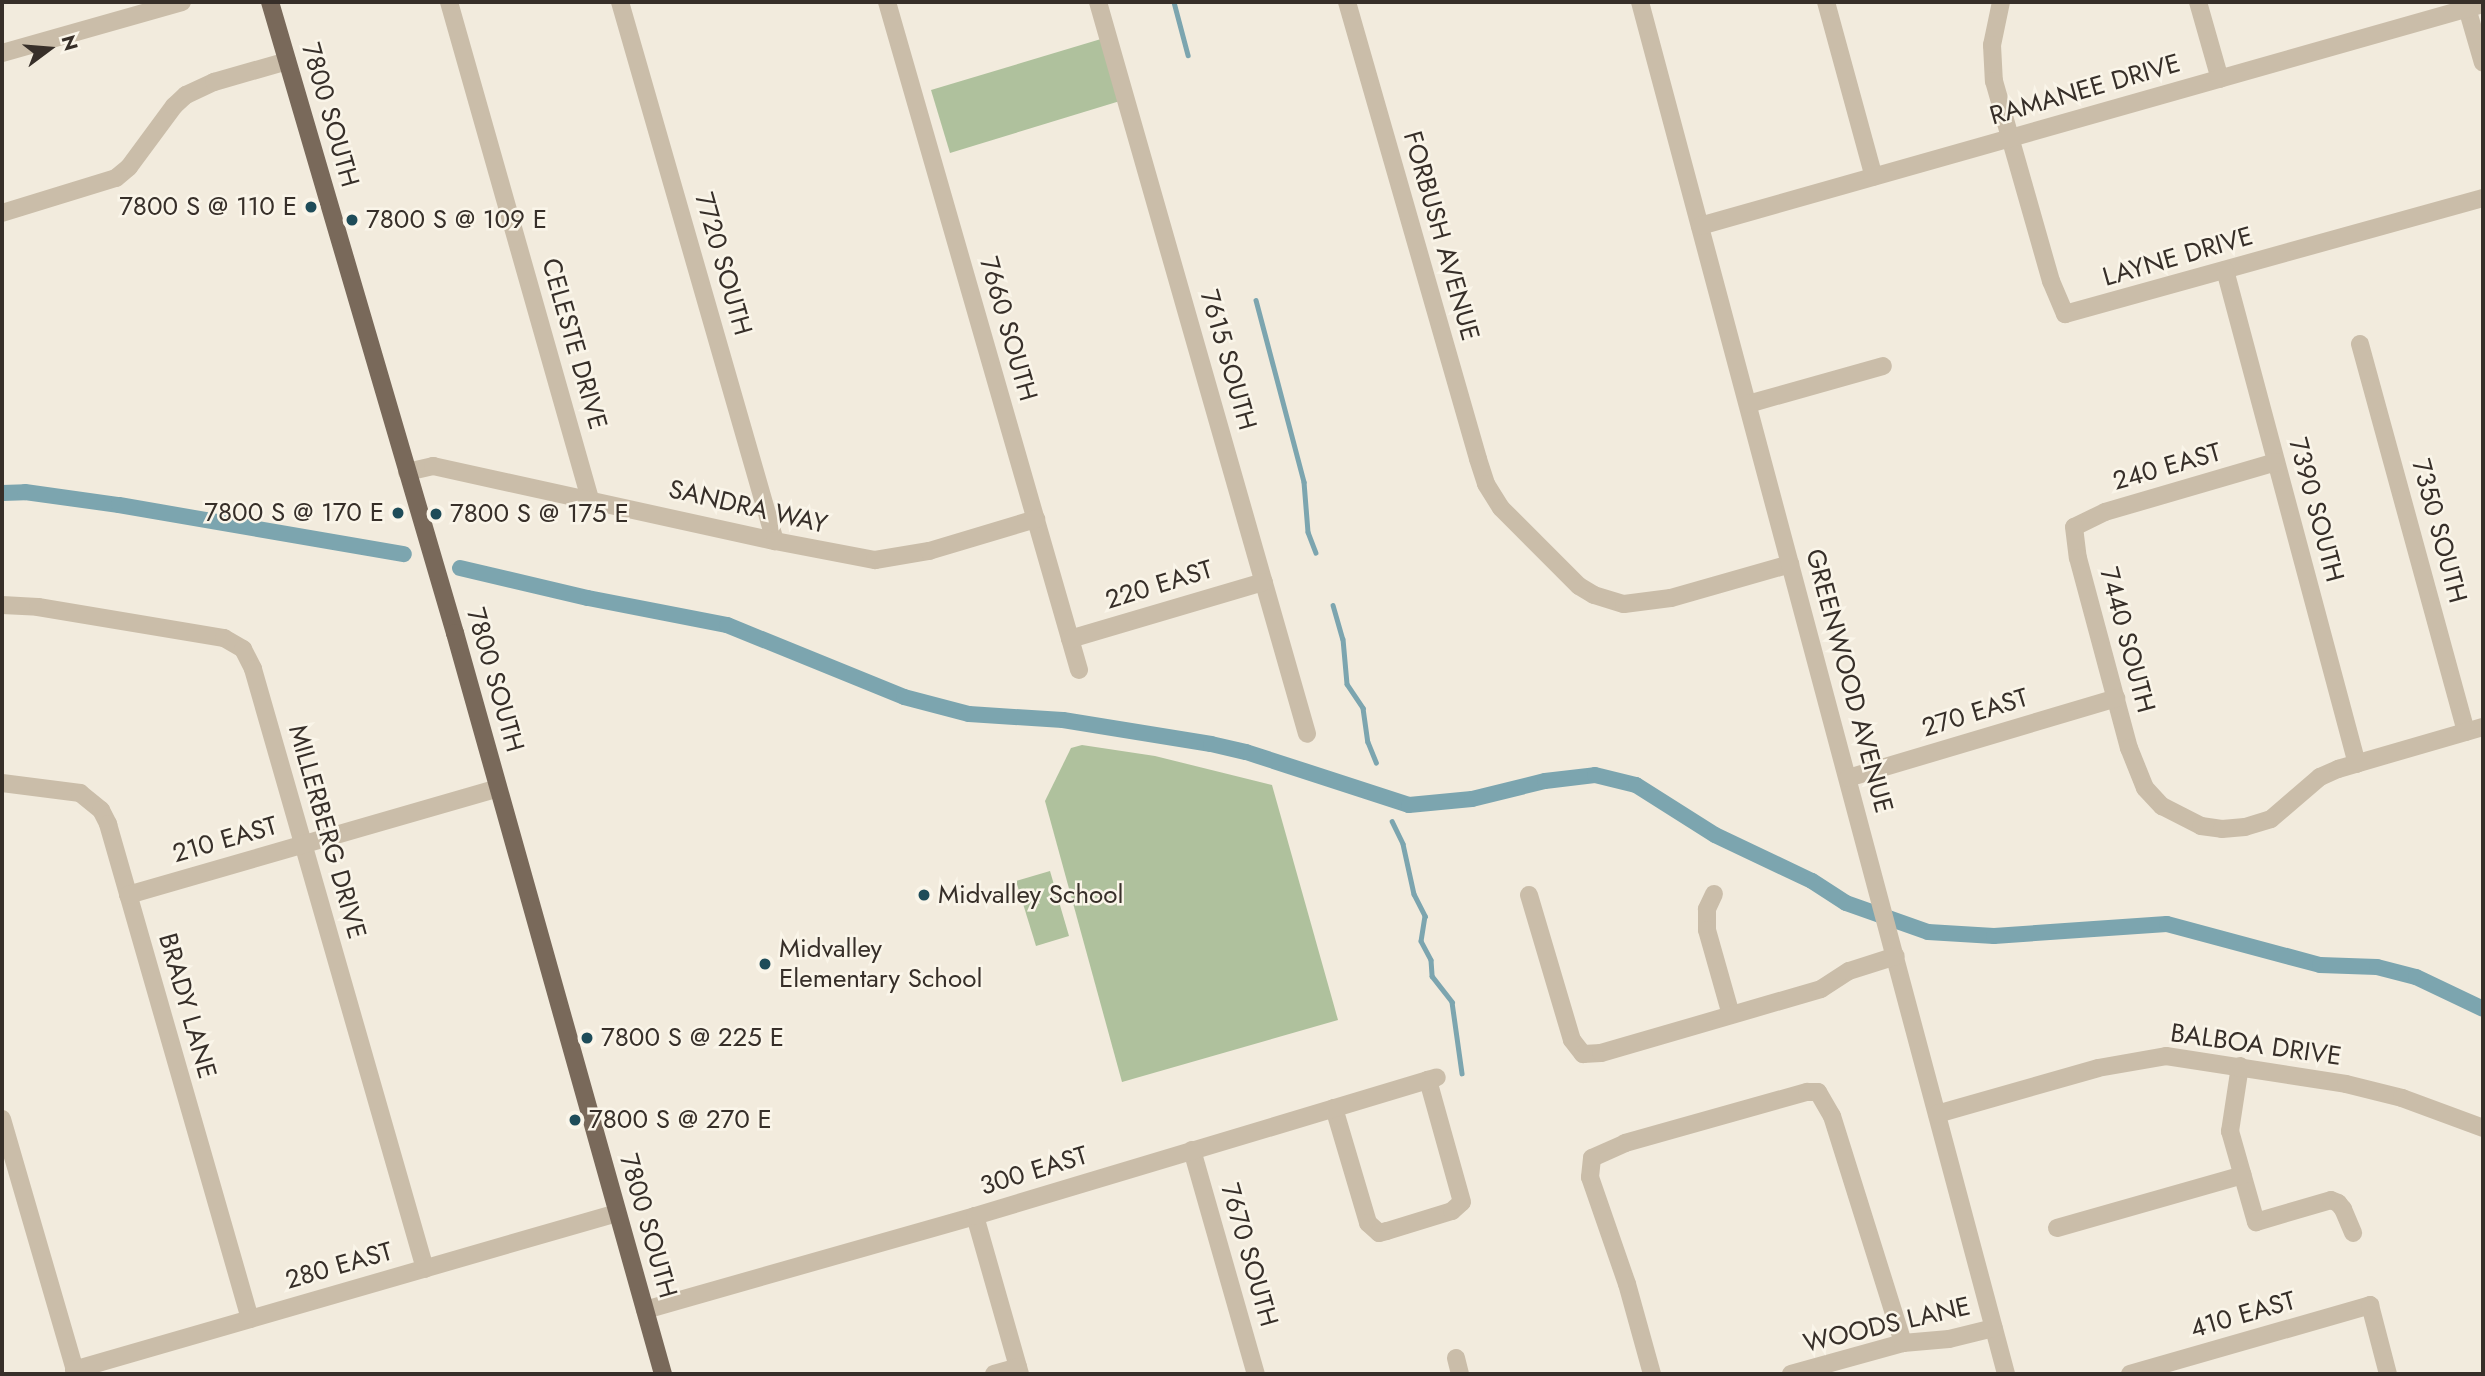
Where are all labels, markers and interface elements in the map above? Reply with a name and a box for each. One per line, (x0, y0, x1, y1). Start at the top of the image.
north arrow (14, 14, 84, 84)
text: N (55, 32, 85, 54)
street label: 7800 SOUTH (295, 39, 365, 191)
street label: RAMANEE DRIVE (1986, 48, 2184, 132)
street label: FORBUSH AVENUE (1396, 128, 1486, 344)
street label: 7720 SOUTH (688, 189, 758, 339)
place label: 7800 S @ 110 E (119, 191, 297, 223)
marker: 7800 S @ 110 E (303, 199, 319, 215)
place label: 7800 S @ 109 E (366, 204, 547, 236)
marker: 7800 S @ 109 E (344, 212, 360, 228)
street label: LAYNE DRIVE (2099, 221, 2257, 293)
street label: 7660 SOUTH (973, 253, 1043, 405)
street label: CELESTE DRIVE (535, 255, 613, 433)
street label: 7615 SOUTH (1193, 286, 1263, 434)
street label: 7390 SOUTH (2282, 435, 2350, 585)
street label: 240 EAST (2109, 437, 2225, 497)
street label: 7350 SOUTH (2405, 456, 2473, 606)
street label: SANDRA WAY (666, 474, 830, 540)
place label: 7800 S @ 170 E (204, 497, 384, 529)
place label: 7800 S @ 175 E (450, 498, 629, 530)
marker: 7800 S @ 170 E (390, 505, 406, 521)
marker: 7800 S @ 175 E (428, 506, 444, 522)
street label: GREENWOOD AVENUE (1799, 546, 1899, 816)
street label: 220 EAST (1101, 554, 1217, 616)
street label: 7440 SOUTH (2093, 564, 2161, 716)
street label: 7800 SOUTH (460, 604, 530, 756)
street label: 270 EAST (1918, 682, 2032, 744)
street label: MILLERBERG DRIVE (282, 721, 372, 943)
street label: 210 EAST (169, 810, 281, 870)
place label: Midvalley School (938, 879, 1123, 911)
marker: Midvalley School (916, 887, 932, 903)
street label: BRADY LANE (151, 930, 223, 1082)
place label: Midvalley Elementary School (779, 933, 982, 995)
marker: Midvalley Elementary School (757, 956, 773, 972)
street label: BALBOA DRIVE (2169, 1018, 2343, 1072)
place label: 7800 S @ 225 E (601, 1022, 784, 1054)
marker: 7800 S @ 225 E (579, 1030, 595, 1046)
place label: 7800 S @ 270 E (589, 1104, 772, 1136)
marker: 7800 S @ 270 E (567, 1112, 583, 1128)
street label: 300 EAST (976, 1140, 1092, 1202)
street label: 7800 SOUTH (613, 1150, 683, 1302)
street label: 7670 SOUTH (1214, 1180, 1284, 1330)
street label: 280 EAST (282, 1236, 396, 1296)
street label: 410 EAST (2187, 1285, 2299, 1345)
street label: WOODS LANE (1801, 1291, 1973, 1359)

